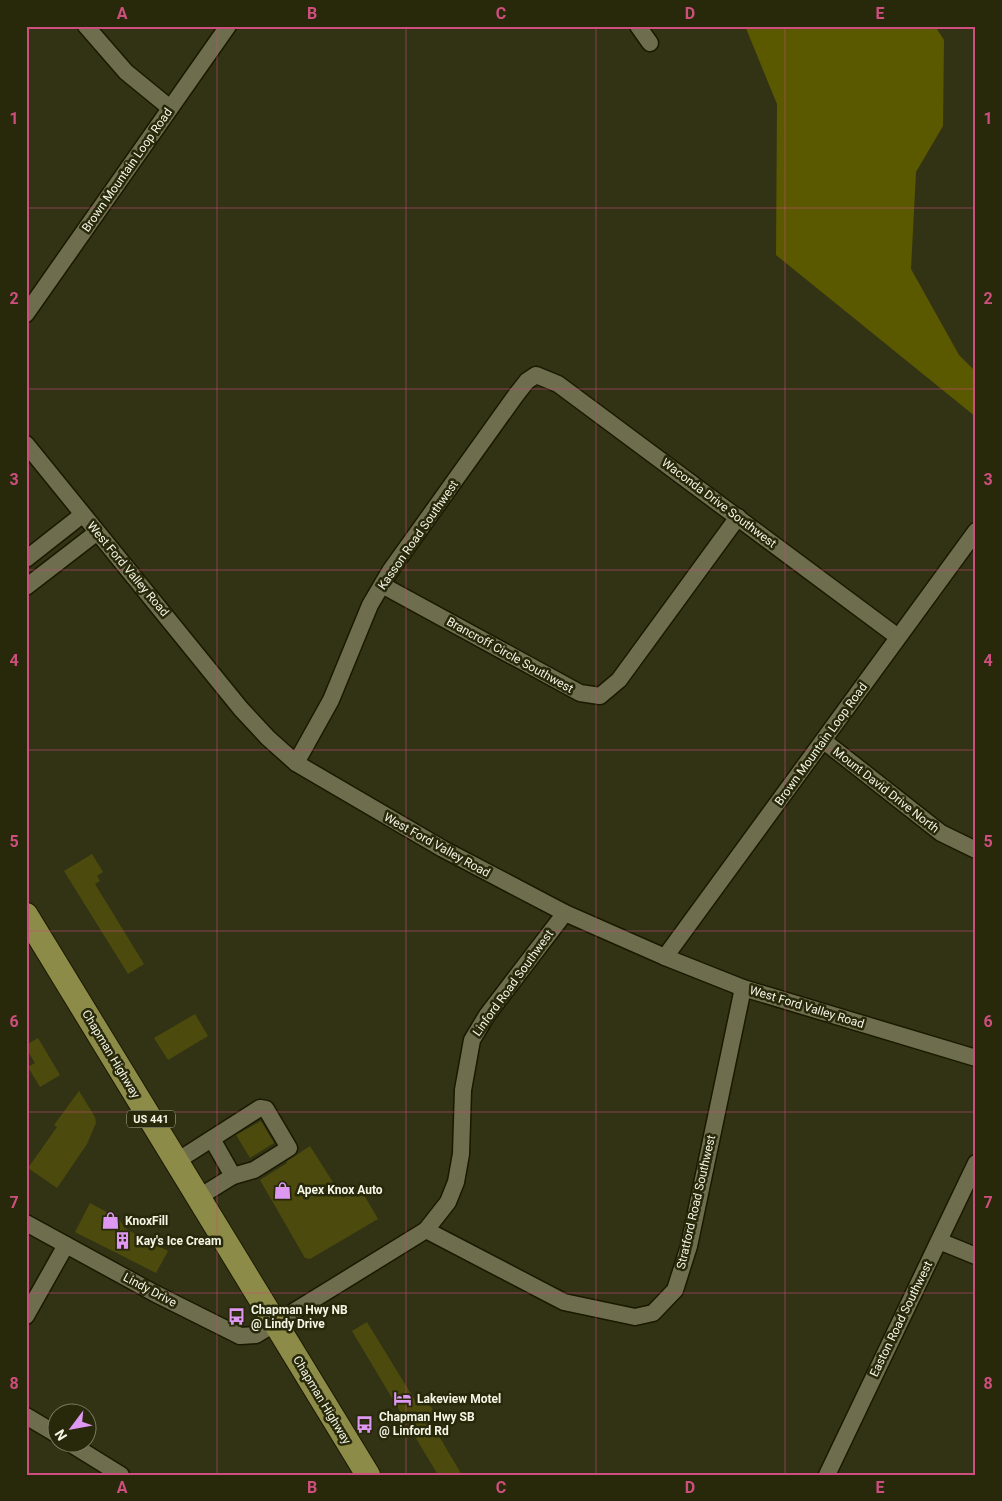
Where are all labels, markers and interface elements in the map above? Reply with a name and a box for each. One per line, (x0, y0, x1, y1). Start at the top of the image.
text: A (117, 4, 128, 23)
text: B (307, 4, 317, 23)
text: C (496, 4, 506, 23)
text: D (685, 4, 695, 23)
text: E (876, 4, 885, 23)
street label: Brown Mountain Loop Road (79, 105, 175, 235)
text: 1 (9, 109, 19, 128)
text: 1 (983, 109, 993, 128)
text: 2 (9, 289, 19, 308)
text: 2 (983, 289, 993, 308)
street label: Waconda Drive Southwest (659, 455, 779, 551)
text: 3 (9, 470, 19, 489)
text: 3 (983, 470, 993, 489)
street label: Kasson Road Southwest (375, 478, 461, 592)
street label: West Ford Valley Road (84, 519, 172, 619)
street label: Brancroff Circle Southwest (444, 614, 576, 696)
text: 4 (9, 651, 19, 670)
text: 4 (983, 651, 993, 670)
street label: Brown Mountain Loop Road (772, 680, 870, 808)
street label: Mount David Drive North (830, 744, 942, 836)
street label: West Ford Valley Road (381, 810, 493, 880)
text: 5 (9, 832, 19, 851)
text: 5 (983, 832, 993, 851)
street label: Linford Road Southwest (470, 927, 556, 1039)
street label: West Ford Valley Road (748, 983, 866, 1031)
street label: Chapman Highway (79, 1007, 143, 1101)
text: 6 (9, 1012, 19, 1031)
text: 6 (983, 1012, 993, 1031)
road number: US 441 (127, 1110, 175, 1128)
street label: Stratford Road Southwest (674, 1134, 718, 1270)
shop icon: Apex Knox Auto (273, 1180, 293, 1200)
place label: Apex Knox Auto (297, 1183, 383, 1197)
text: 7 (9, 1193, 19, 1212)
text: 7 (983, 1193, 993, 1212)
shop icon: KnoxFill (101, 1211, 121, 1231)
place label: KnoxFill (125, 1214, 168, 1228)
building icon: Kay's Ice Cream (112, 1231, 132, 1251)
place label: Kay's Ice Cream (136, 1234, 221, 1248)
street label: Easton Road Southwest (867, 1259, 935, 1379)
street label: Lindy Drive (121, 1270, 179, 1310)
place label: Chapman Hwy NB @ Lindy Drive (251, 1303, 348, 1331)
bus stop icon: Chapman Hwy NB @ Lindy Drive (227, 1307, 247, 1327)
street label: Chapman Highway (290, 1353, 354, 1447)
text: 8 (9, 1374, 19, 1393)
text: 8 (983, 1374, 993, 1393)
hotel icon: Lakeview Motel (393, 1389, 413, 1409)
place label: Lakeview Motel (417, 1392, 501, 1406)
north arrow (48, 1404, 98, 1454)
place label: Chapman Hwy SB @ Linford Rd (379, 1410, 475, 1438)
bus stop icon: Chapman Hwy SB @ Linford Rd (355, 1414, 375, 1434)
text: N (52, 1426, 70, 1443)
text: A (117, 1478, 128, 1497)
text: B (307, 1478, 317, 1497)
text: C (496, 1478, 506, 1497)
text: D (685, 1478, 695, 1497)
text: E (876, 1478, 885, 1497)

